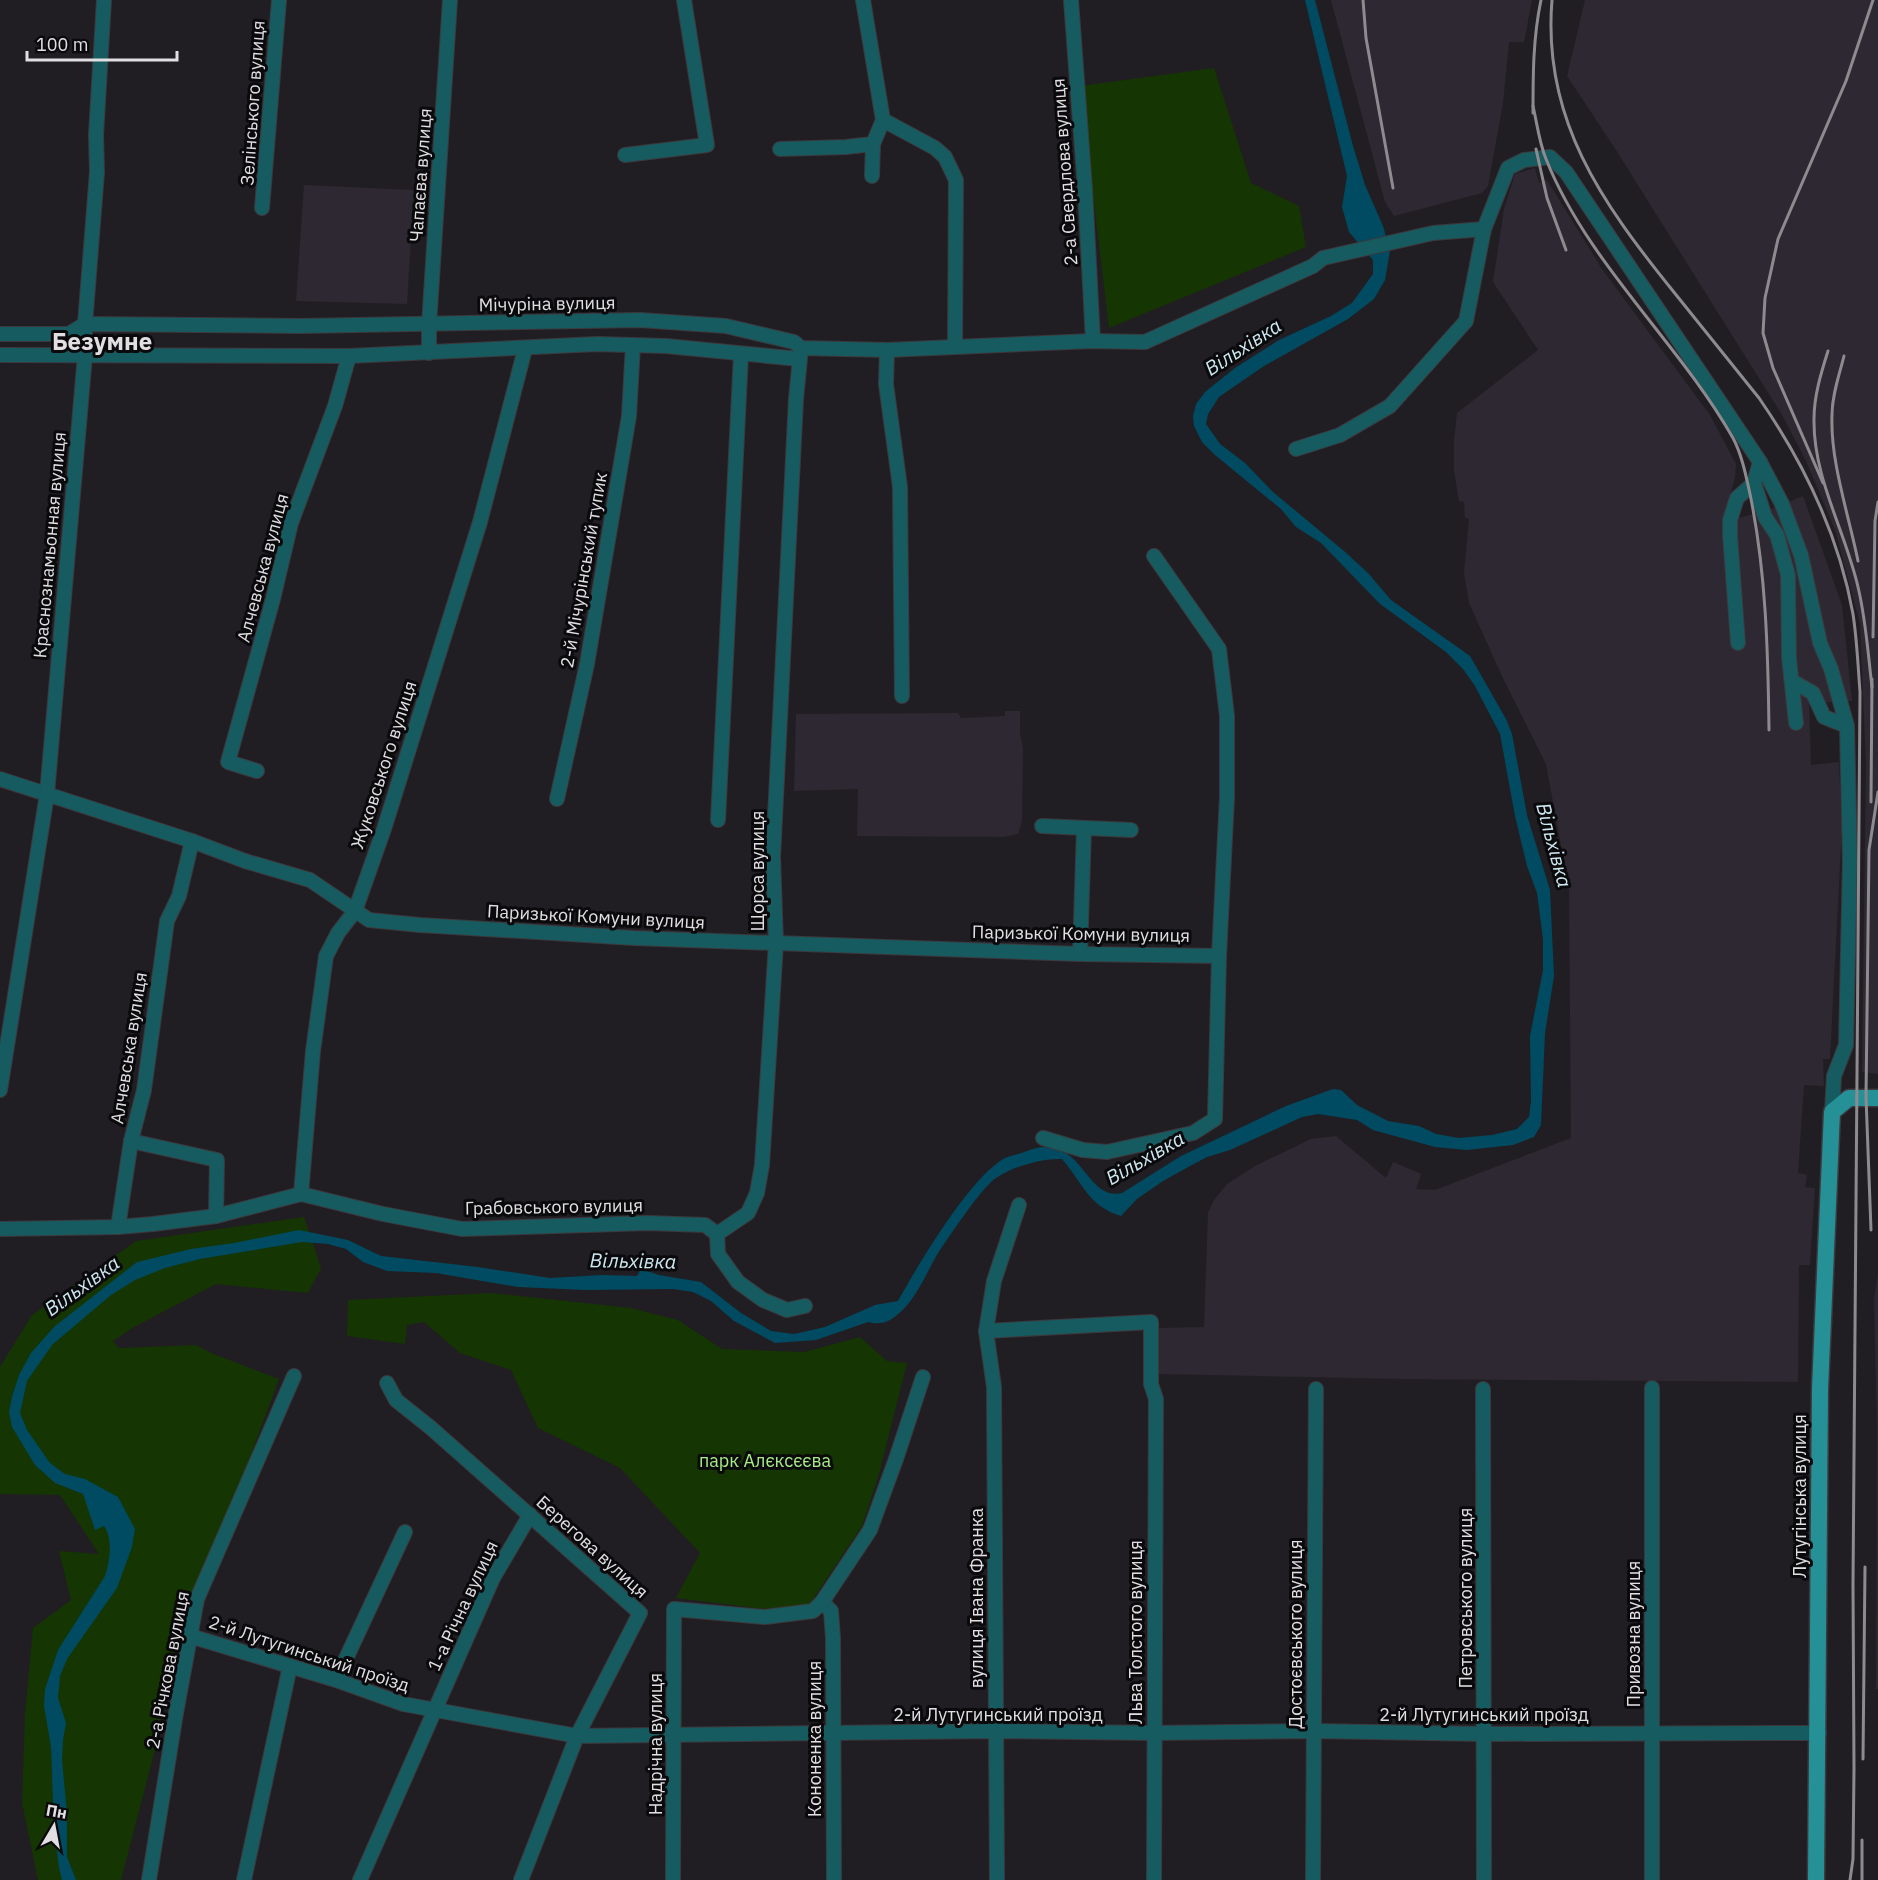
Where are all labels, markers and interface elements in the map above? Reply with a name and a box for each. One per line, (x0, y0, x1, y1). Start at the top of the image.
street label: Зелінського вулиця (235, 20, 270, 186)
scale bar (27, 24, 177, 62)
text: 100 m (36, 33, 88, 56)
street label: 2-а Свердлова вулиця (1046, 77, 1083, 267)
street label: Чапаєва вулиця (404, 107, 437, 243)
street label: Мічуріна вулиця (478, 291, 616, 316)
water label: Вільхівка (1199, 312, 1286, 381)
district label: Безумне (52, 325, 152, 357)
street label: Краснознамьонная вулиця (28, 431, 71, 659)
street label: 2-й Мічурінський тупик (555, 470, 612, 670)
street label: Алчевська вулиця (232, 491, 293, 645)
street label: Жуковського вулиця (345, 678, 422, 852)
water label: Вільхівка (1530, 800, 1579, 890)
street label: Щорса вулиця (746, 811, 769, 932)
street label: Паризької Комуни вулиця (486, 899, 706, 934)
street label: Паризької Комуни вулиця (972, 920, 1190, 947)
street label: Алчевська вулиця (105, 970, 152, 1125)
water label: Вільхівка (1100, 1124, 1189, 1191)
street label: Грабовського вулиця (465, 1193, 643, 1220)
water label: Вільхівка (589, 1246, 677, 1275)
water label: Вільхівка (39, 1249, 125, 1322)
street label: Лутугінська вулиця (1788, 1414, 1811, 1578)
park label: парк Алєксєєва (699, 1449, 831, 1472)
street label: Берегова вулиця (532, 1490, 653, 1603)
street label: вулиця Івана Франка (965, 1507, 988, 1688)
street label: Петровського вулиця (1454, 1508, 1477, 1688)
street label: 1-а Річна вулиця (422, 1537, 503, 1675)
street label: Достоєвського вулиця (1284, 1539, 1307, 1729)
street label: Льва Толстого вулиця (1124, 1540, 1147, 1724)
street label: Привозна вулиця (1622, 1561, 1645, 1707)
street label: 2-а Річкова вулиця (141, 1589, 194, 1751)
street label: 2-й Лутугинський проїзд (206, 1610, 413, 1697)
street label: Кононенка вулиця (803, 1661, 826, 1817)
street label: Надрічна вулиця (644, 1673, 667, 1815)
street label: 2-й Лутугинський проїзд (893, 1703, 1103, 1726)
street label: 2-й Лутугинський проїзд (1379, 1703, 1589, 1726)
north arrow (24, 1796, 84, 1856)
text: Пн (44, 1800, 69, 1823)

